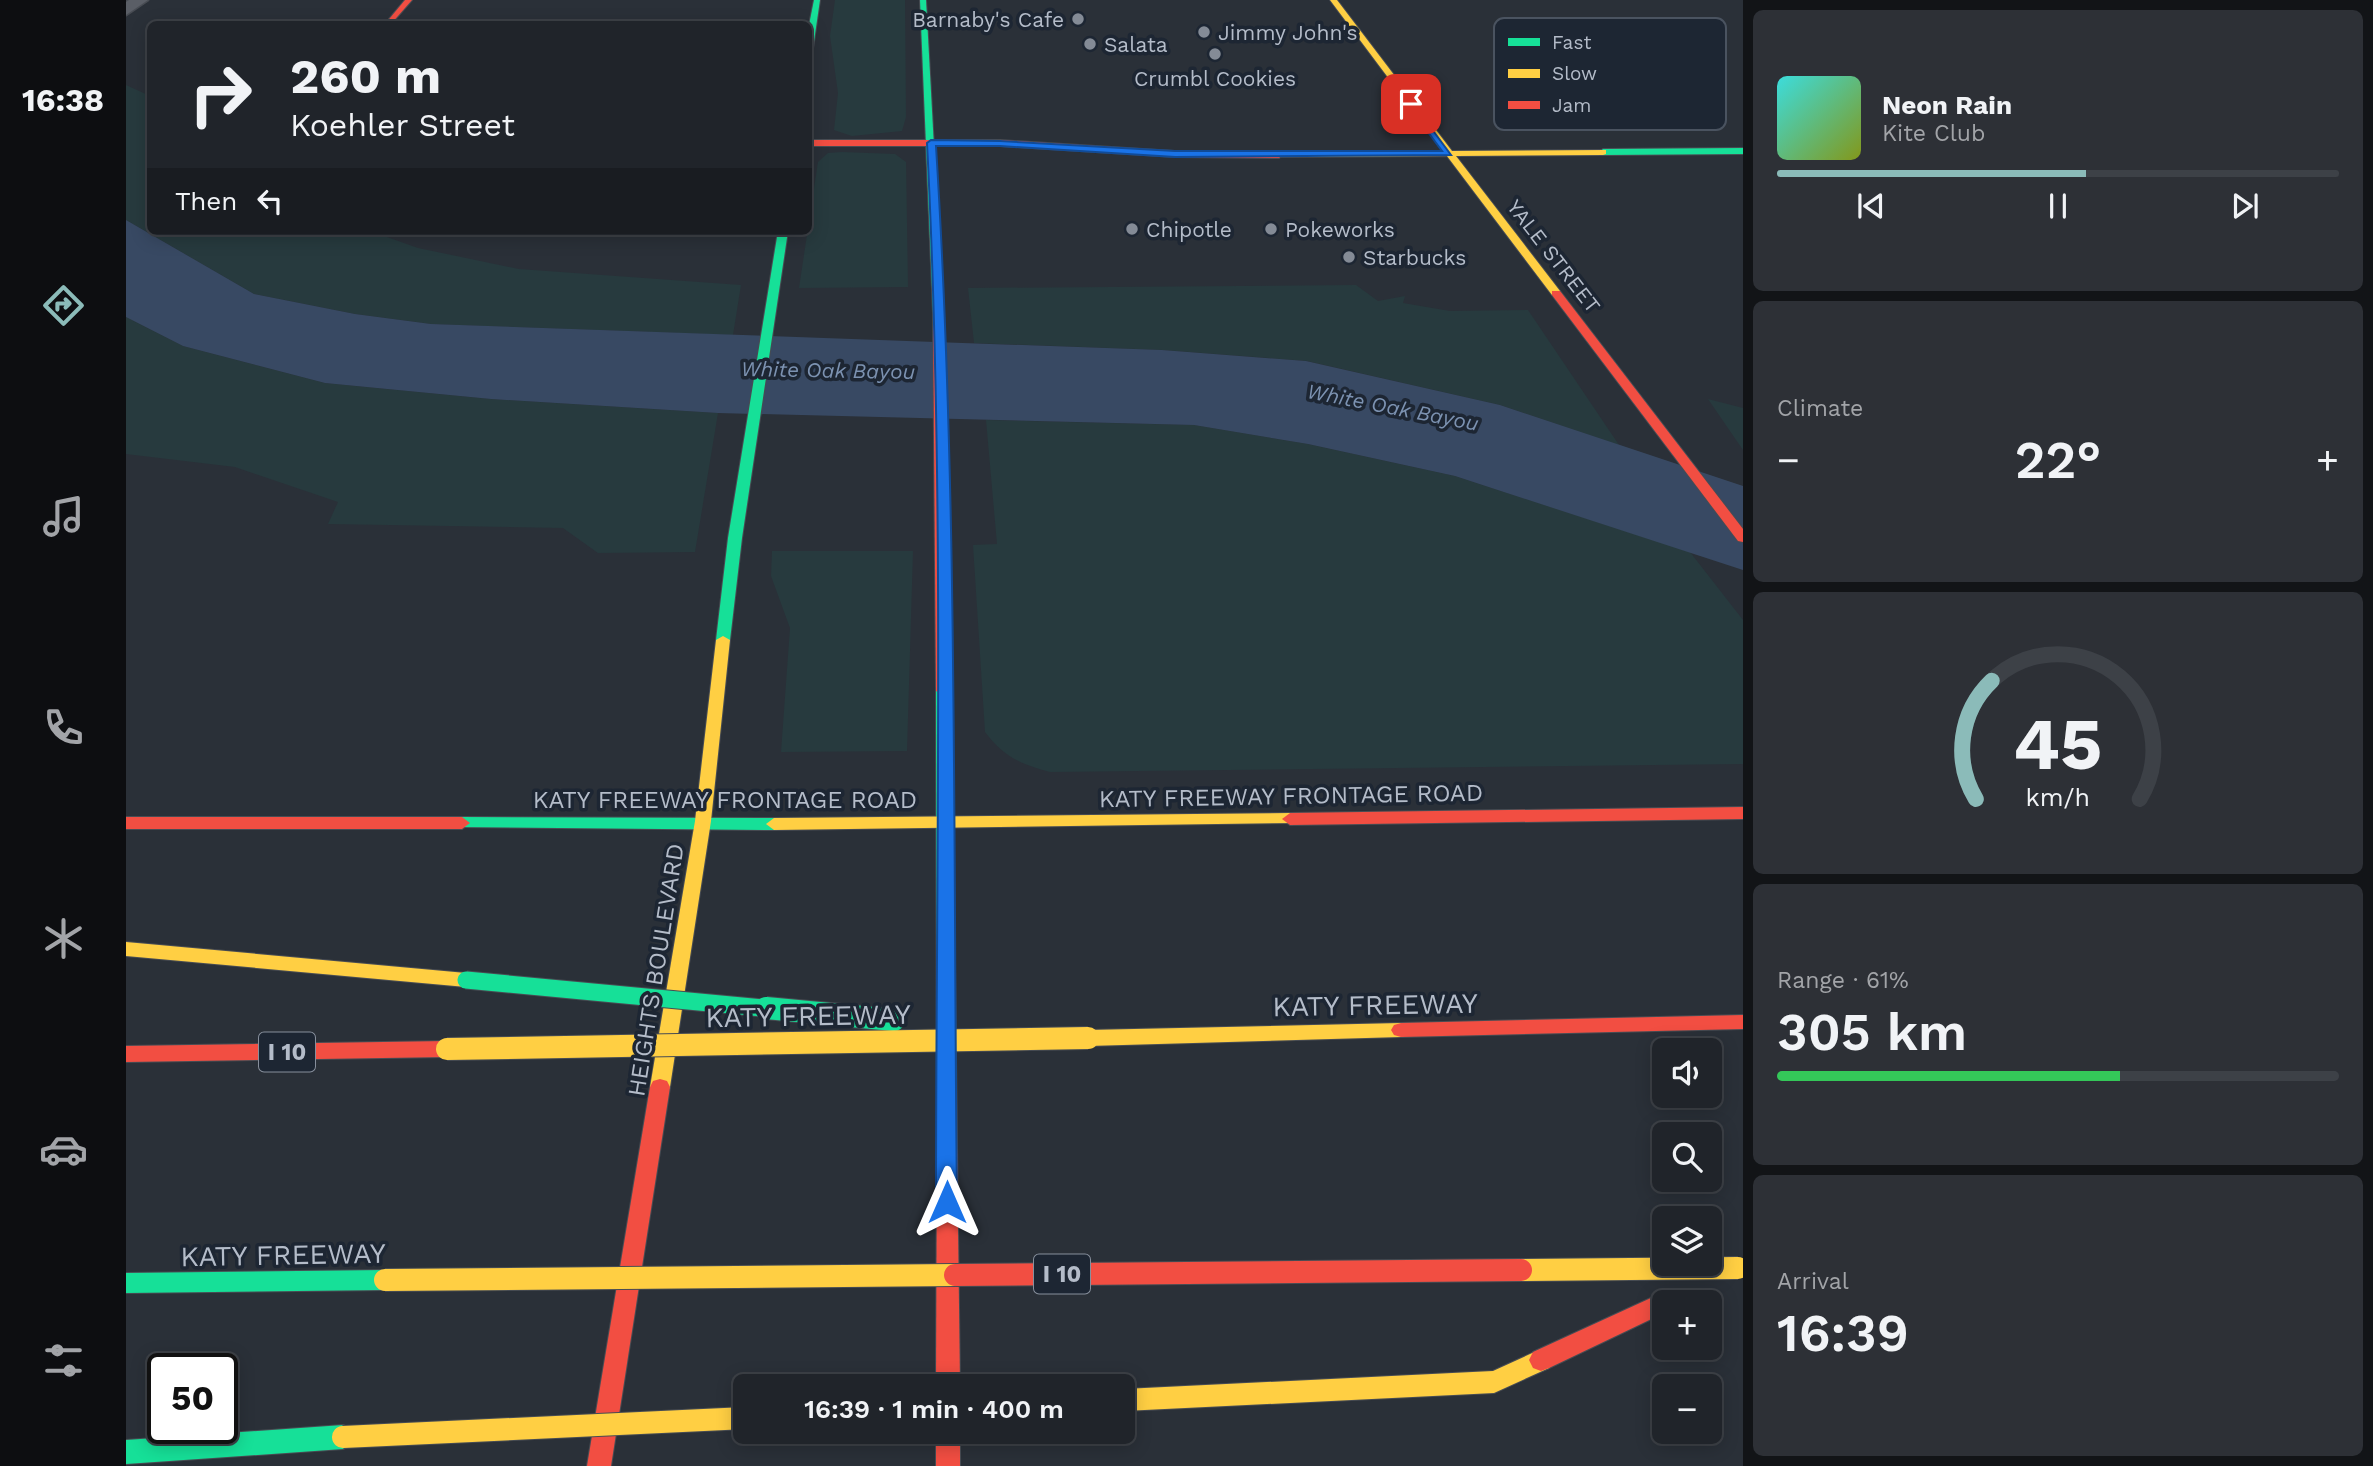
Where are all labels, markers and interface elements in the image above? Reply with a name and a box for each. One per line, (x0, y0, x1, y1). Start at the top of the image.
place label: Barnaby's Cafe (912, 7, 1064, 32)
marker: Barnaby's Cafe (1070, 11, 1086, 27)
legend (1494, 18, 1726, 130)
place label: Jimmy John's (1218, 20, 1358, 45)
marker: Jimmy John's (1196, 24, 1212, 40)
text: Fast (1552, 31, 1591, 54)
place label: Salata (1104, 32, 1168, 57)
marker: Salata (1082, 36, 1098, 52)
marker: Crumbl Cookies (1207, 46, 1223, 62)
text: 260 m (290, 47, 441, 105)
icon: right (175, 49, 266, 140)
text: Slow (1552, 62, 1597, 85)
place label: Crumbl Cookies (1134, 66, 1296, 91)
pin (1381, 74, 1441, 134)
text: 16:38 (22, 81, 104, 119)
icon: arrive (1392, 85, 1430, 123)
text: Neon Rain (1882, 90, 2012, 120)
text: Jam (1552, 94, 1591, 117)
text: Koehler Street (290, 106, 515, 144)
text: Kite Club (1882, 120, 1985, 147)
icon: left (251, 182, 289, 220)
text: Then (175, 186, 237, 216)
icon: previous (1852, 187, 1890, 225)
icon: pause (2039, 187, 2077, 225)
icon: next (2226, 187, 2264, 225)
street label: YALE STREET (1502, 194, 1606, 318)
place label: Chipotle (1146, 217, 1232, 242)
place label: Pokeworks (1285, 217, 1395, 242)
marker: Chipotle (1124, 221, 1140, 237)
marker: Pokeworks (1263, 221, 1279, 237)
place label: Starbucks (1363, 245, 1466, 270)
marker: Starbucks (1341, 249, 1357, 265)
icon: directions (39, 281, 88, 330)
water label: White Oak Bayou (741, 356, 915, 384)
water label: White Oak Bayou (1305, 378, 1481, 436)
text: Climate (1777, 395, 1863, 422)
text: 22° (2015, 430, 2101, 491)
text: − (1777, 438, 1800, 482)
text: + (2316, 438, 2339, 482)
icon: music (39, 492, 88, 541)
text: 45 (2013, 701, 2103, 787)
icon: phone (39, 703, 88, 752)
street label: KATY FREEWAY FRONTAGE ROAD (1099, 779, 1483, 813)
text: km/h (2026, 783, 2090, 812)
street label: KATY FREEWAY FRONTAGE ROAD (533, 786, 917, 814)
street label: HEIGHTS BOULEVARD (622, 841, 690, 1099)
icon: climate (39, 914, 88, 963)
text: Range · 61% (1777, 967, 1909, 994)
street label: KATY FREEWAY (1272, 987, 1478, 1023)
street label: KATY FREEWAY (705, 998, 911, 1034)
text: 305 km (1777, 1002, 1967, 1063)
road number: I 10 (259, 1032, 315, 1072)
map controls (1652, 1038, 1722, 1444)
button: sound (1652, 1038, 1722, 1108)
button: search (1652, 1122, 1722, 1192)
icon: car (39, 1125, 88, 1174)
position arrow (910, 1165, 984, 1239)
button: layers (1652, 1206, 1722, 1276)
street label: KATY FREEWAY (180, 1237, 386, 1273)
road number: I 10 (1034, 1254, 1090, 1294)
text: Arrival (1777, 1268, 1849, 1295)
button: + (1652, 1290, 1722, 1360)
text: 16:39 (1777, 1303, 1909, 1364)
icon: filters (39, 1336, 88, 1385)
speed limit sign: 50 (147, 1353, 238, 1444)
button: − (1652, 1374, 1722, 1444)
text: 16:39 · 1 min · 400 m (804, 1394, 1064, 1424)

